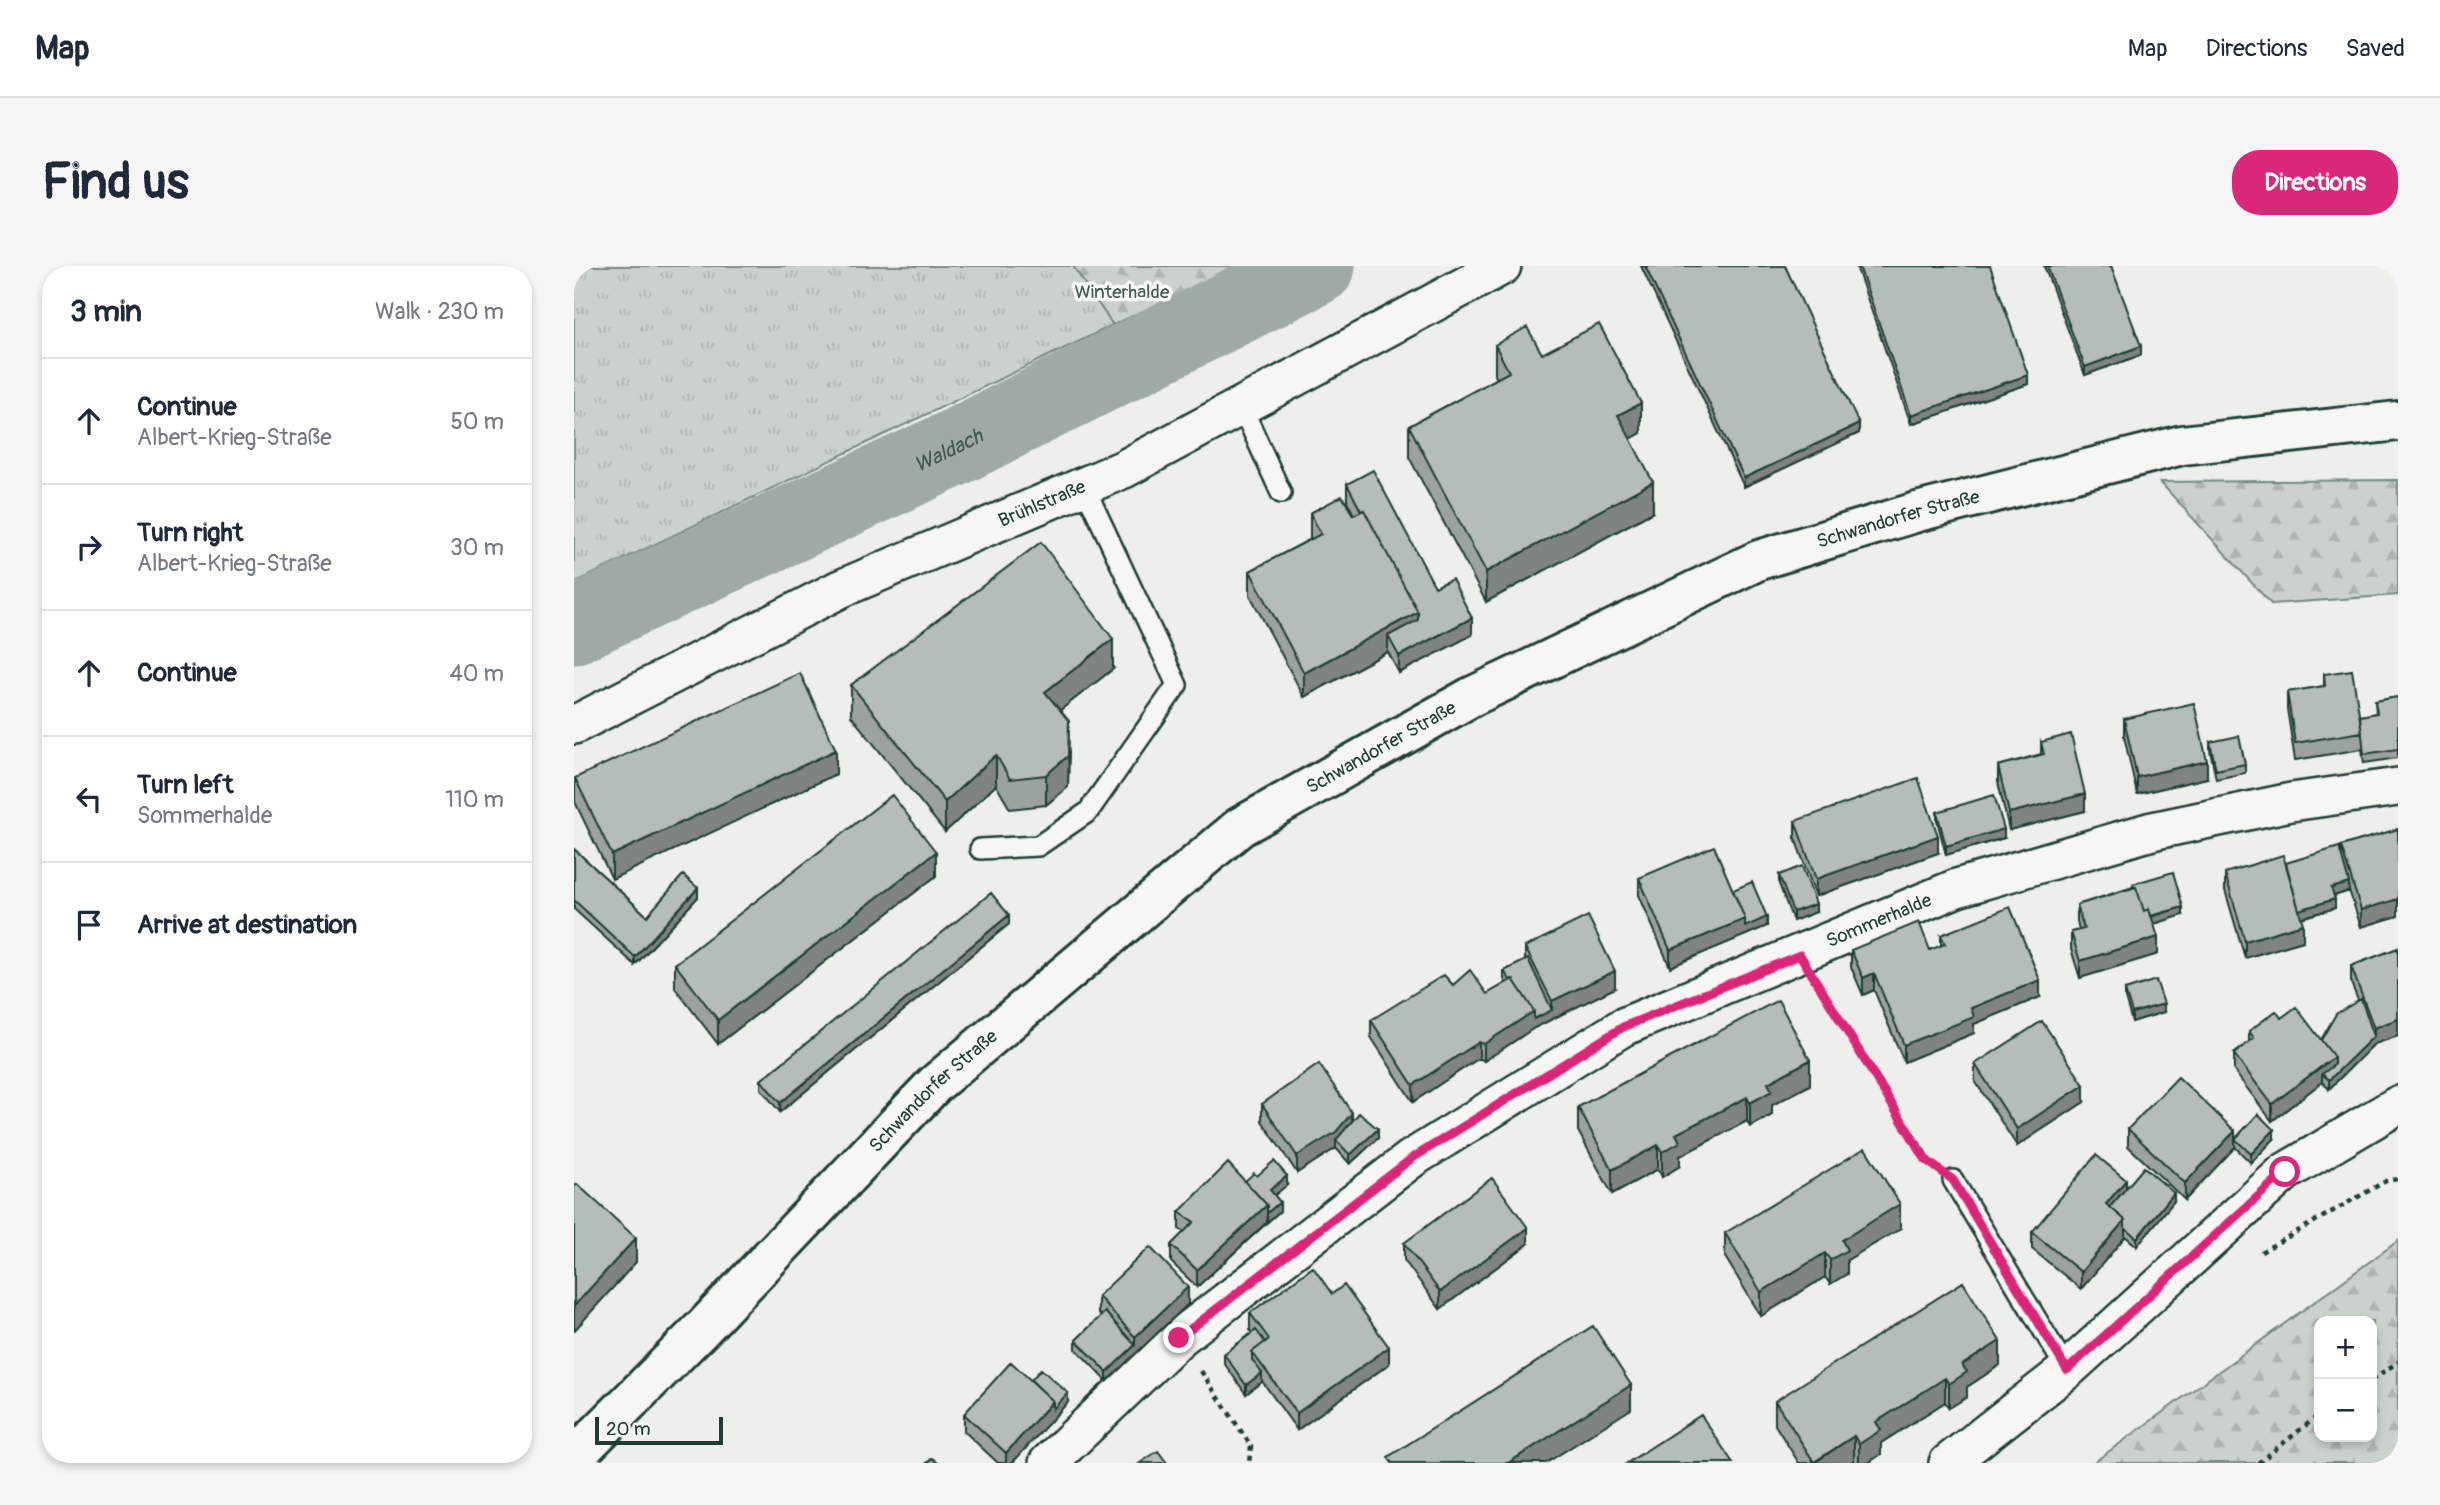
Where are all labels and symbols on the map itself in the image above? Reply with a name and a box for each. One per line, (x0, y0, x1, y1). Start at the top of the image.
park label: Winterhalde (1075, 280, 1170, 304)
water label: Waldach (910, 422, 988, 478)
street label: Brühlstraße (995, 474, 1090, 533)
street label: Schwandorfer Straße (1814, 484, 1983, 554)
street label: Schwandorfer Straße (1302, 695, 1461, 799)
street label: Sommerhalde (1823, 888, 1936, 953)
street label: Schwandorfer Straße (864, 1024, 1003, 1158)
route start (2269, 1156, 2300, 1187)
route end (1163, 1322, 1194, 1353)
scale bar (595, 1414, 723, 1446)

